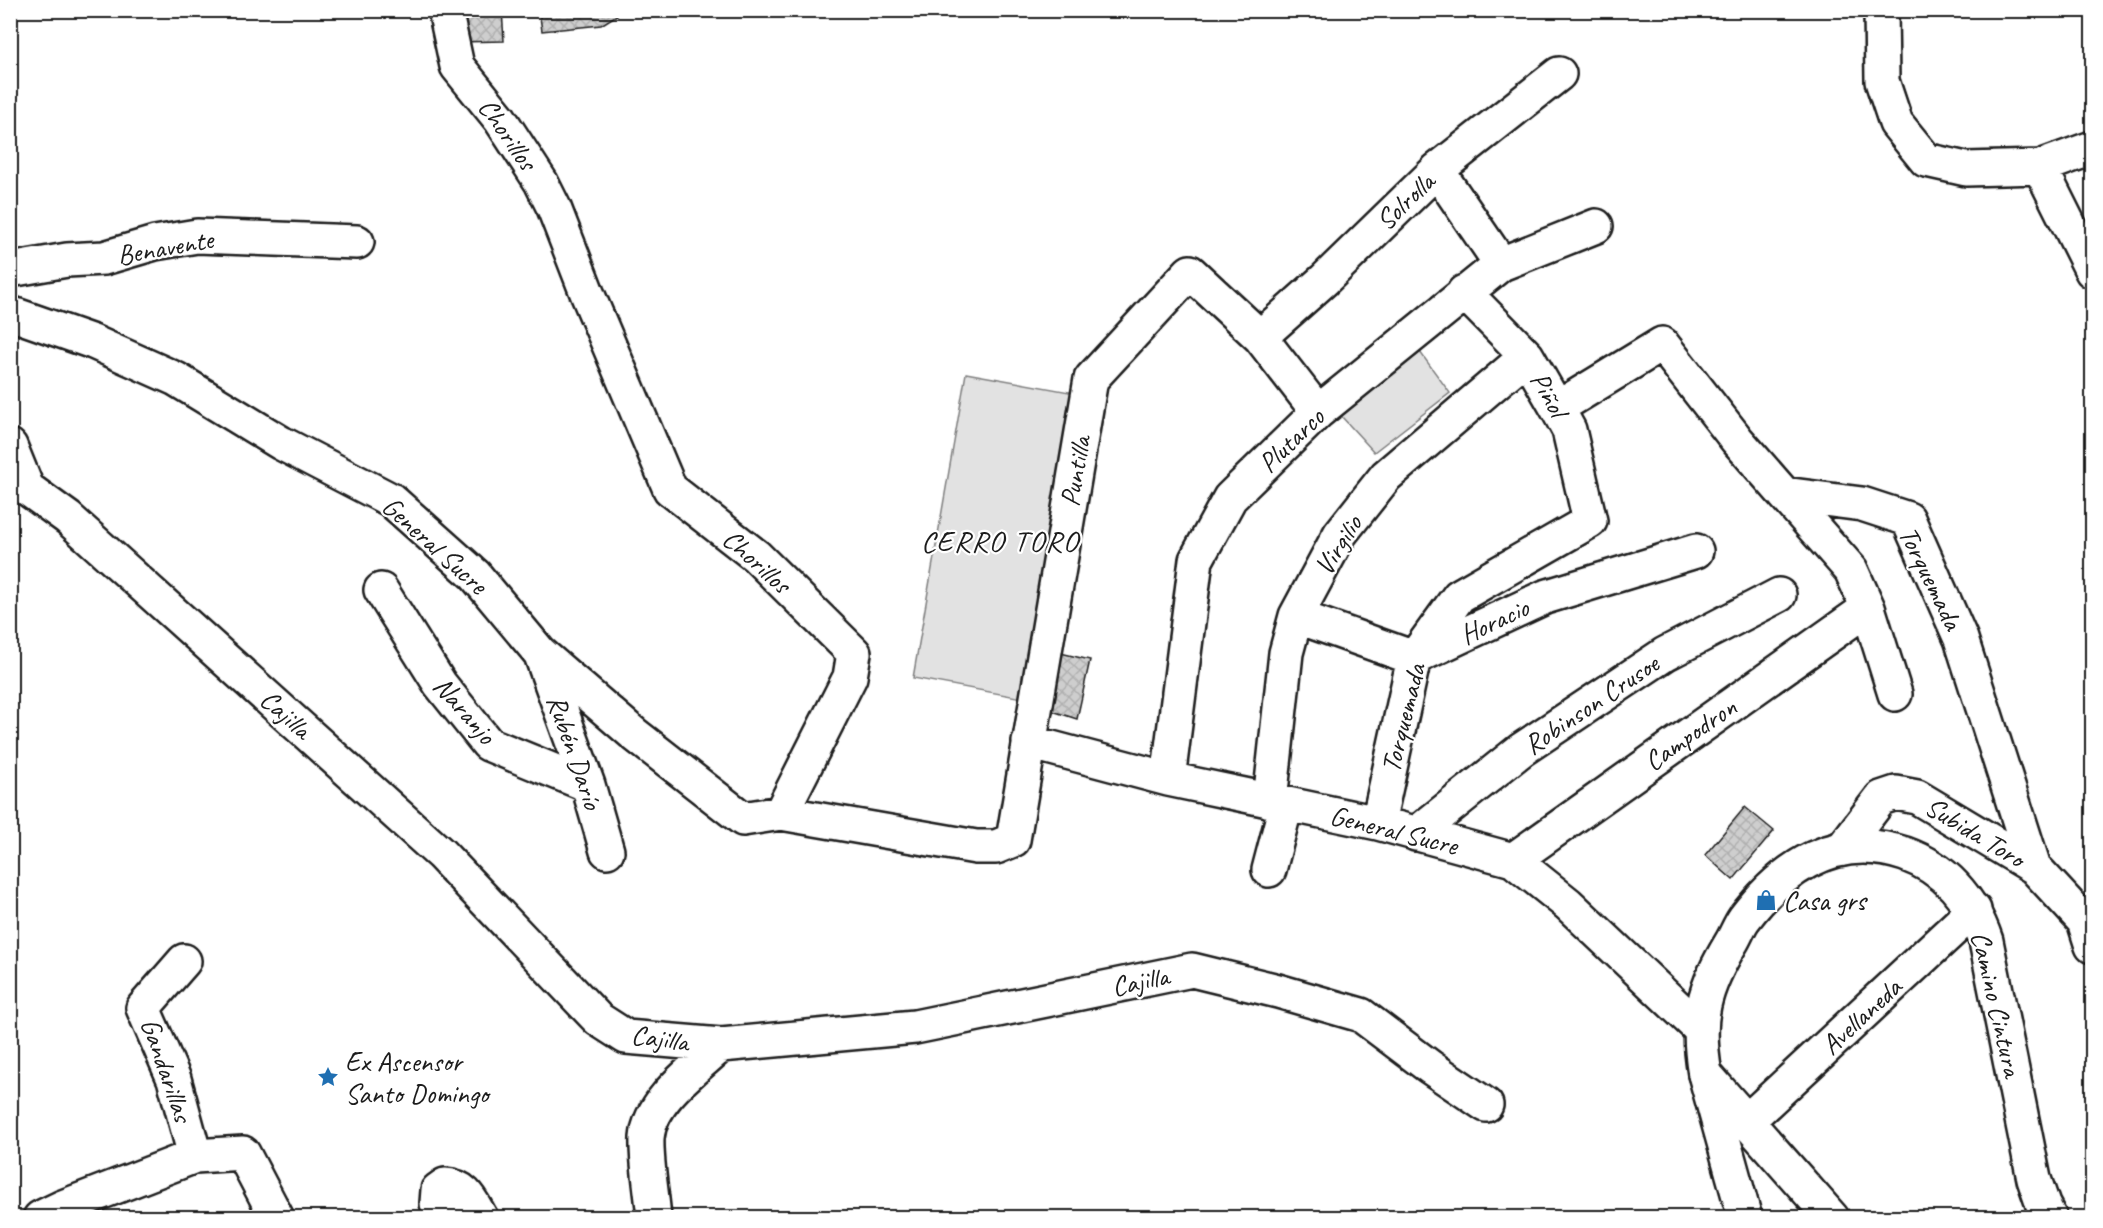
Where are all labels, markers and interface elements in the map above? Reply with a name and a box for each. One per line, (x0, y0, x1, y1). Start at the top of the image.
street label: Chorillos (471, 91, 547, 179)
street label: Solrolla (1368, 163, 1444, 238)
street label: Benavente (114, 221, 218, 273)
street label: Piñol (1523, 366, 1578, 427)
street label: Plutarco (1251, 399, 1333, 480)
street label: Puntilla (1052, 431, 1099, 509)
street label: General Sucre (375, 488, 496, 603)
street label: Virgilio (1306, 507, 1371, 581)
street label: Chorillos (715, 521, 800, 603)
street label: Torquemada (1891, 521, 1972, 637)
district label: CERRO TORO (921, 522, 1081, 560)
street label: Horacio (1454, 589, 1536, 652)
street label: Robinson Crusoe (1517, 645, 1667, 762)
street label: Torquemada (1373, 658, 1434, 776)
street label: Naranjo (426, 669, 505, 753)
street label: Cajilla (253, 682, 321, 748)
street label: Campodron (1637, 689, 1743, 778)
street label: Rubén Darío (539, 690, 612, 816)
street label: Subida Toro (1919, 789, 2034, 877)
street label: General Sucre (1327, 797, 1463, 863)
place label: Casa grs (1783, 883, 1868, 918)
shop icon: Casa grs (1754, 888, 1778, 912)
street label: Camino Cintura (1963, 928, 2031, 1082)
street label: Cajilla (1108, 957, 1174, 1004)
street label: Avellaneda (1813, 969, 1910, 1062)
street label: Gandarillas (133, 1014, 202, 1129)
street label: Cajilla (629, 1017, 693, 1060)
place label: Ex Ascensor Santo Domingo (345, 1044, 492, 1111)
place icon: Ex Ascensor Santo Domingo (316, 1065, 340, 1089)

